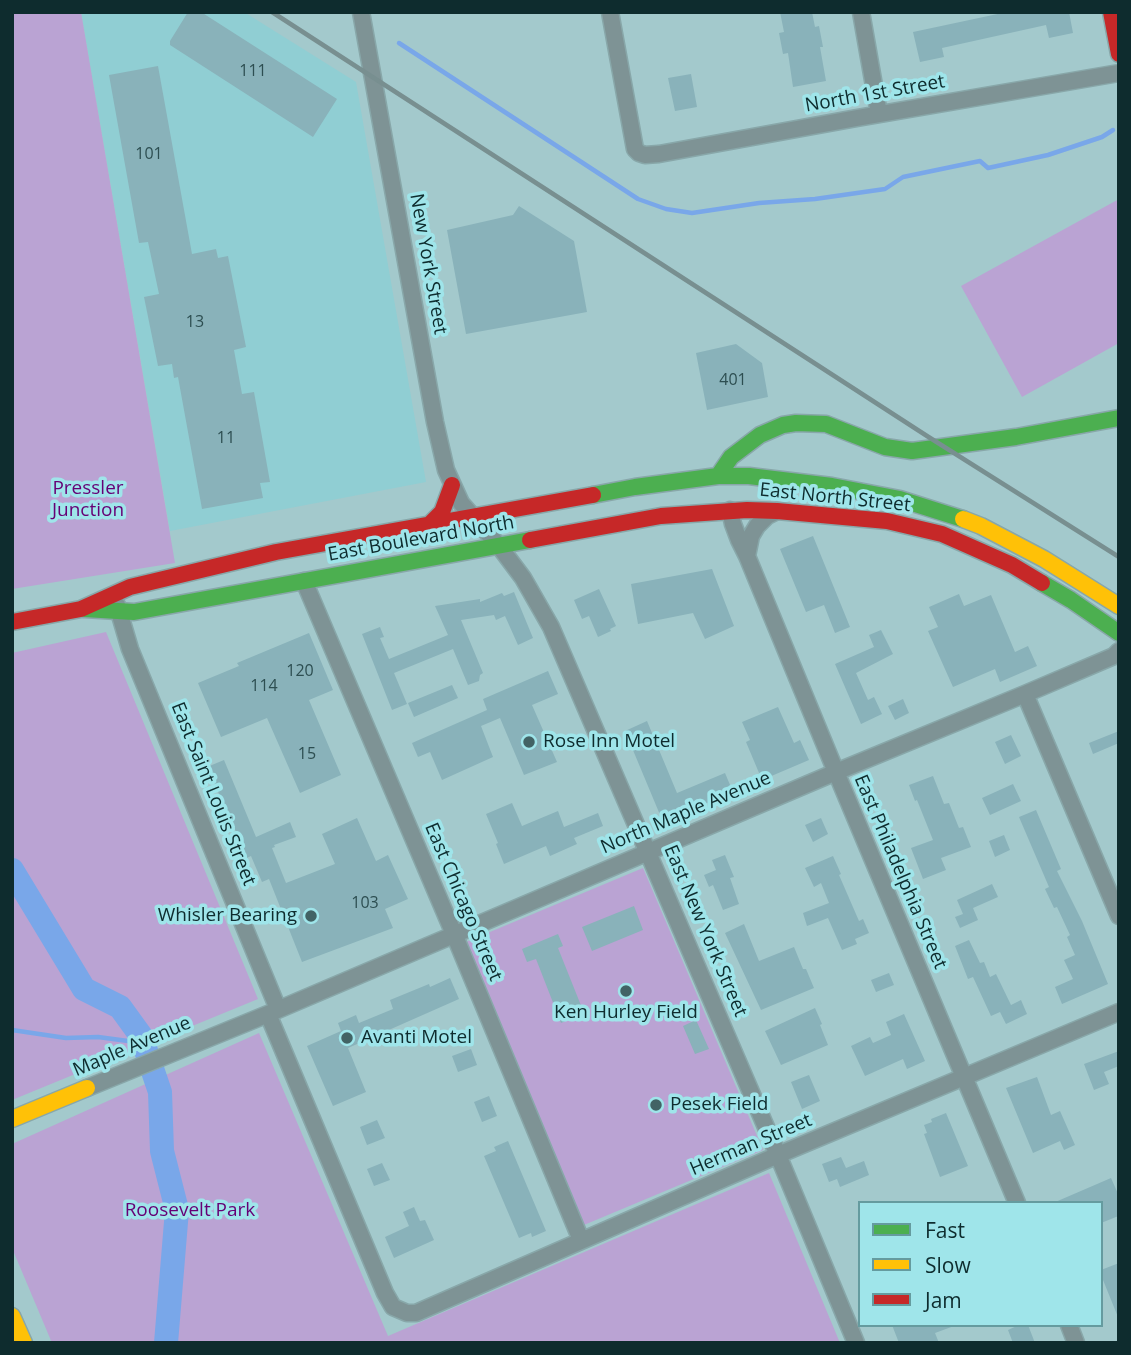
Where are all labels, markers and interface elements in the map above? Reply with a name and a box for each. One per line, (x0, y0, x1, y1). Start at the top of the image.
house number: 111 (239, 61, 267, 81)
street label: North 1st Street (803, 70, 947, 118)
house number: 101 (135, 144, 163, 164)
street label: New York Street (404, 192, 452, 336)
house number: 13 (186, 312, 204, 332)
house number: 401 (719, 370, 747, 390)
house number: 11 (217, 428, 235, 448)
park label: Pressler Junction (52, 478, 124, 522)
street label: East North Street (758, 479, 912, 517)
street label: East Boulevard North (326, 511, 516, 567)
house number: 120 (286, 661, 314, 681)
house number: 114 (250, 676, 278, 696)
street label: East Saint Louis Street (166, 699, 260, 889)
place label: Rose Inn Motel (543, 731, 675, 753)
marker: Rose Inn Motel (521, 734, 537, 750)
house number: 15 (298, 744, 316, 764)
street label: North Maple Avenue (597, 767, 775, 859)
street label: East Philadelphia Street (849, 771, 951, 973)
street label: East Chicago Street (419, 819, 507, 985)
street label: East New York Street (658, 842, 752, 1020)
house number: 103 (351, 893, 379, 913)
place label: Whisler Bearing (158, 905, 297, 927)
marker: Whisler Bearing (303, 908, 319, 924)
marker: Ken Hurley Field (618, 983, 634, 999)
place label: Ken Hurley Field (554, 1002, 698, 1024)
street label: Maple Avenue (70, 1012, 194, 1082)
place label: Avanti Motel (361, 1027, 472, 1049)
marker: Avanti Motel (339, 1030, 355, 1046)
place label: Pesek Field (670, 1094, 768, 1116)
marker: Pesek Field (648, 1097, 664, 1113)
street label: Herman Street (687, 1109, 815, 1181)
park label: Roosevelt Park (125, 1200, 255, 1222)
legend (858, 1201, 1103, 1327)
text: Fast (925, 1216, 965, 1244)
text: Slow (925, 1251, 971, 1279)
text: Jam (925, 1286, 962, 1314)

